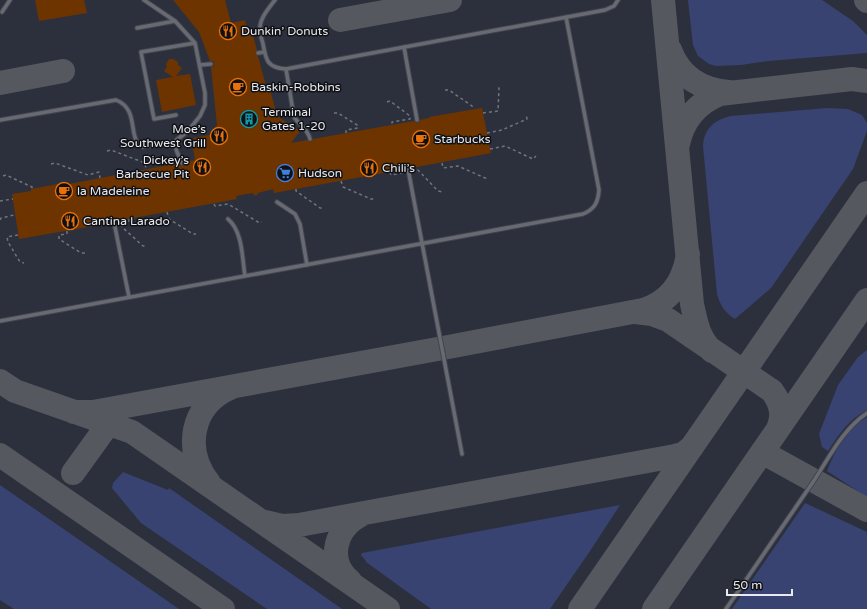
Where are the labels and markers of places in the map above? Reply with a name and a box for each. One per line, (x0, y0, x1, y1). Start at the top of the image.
restaurant icon: Dunkin’ Donuts (218, 21, 238, 41)
place label: Dunkin’ Donuts (241, 24, 328, 38)
cafe icon: Baskin-Robbins (228, 77, 248, 97)
place label: Baskin-Robbins (251, 80, 341, 94)
place label: Terminal Gates 1-20 (262, 105, 326, 133)
building icon: Terminal Gates 1-20 (239, 109, 259, 129)
place label: Moe’s Southwest Grill (120, 122, 206, 150)
restaurant icon: Moe’s Southwest Grill (209, 126, 229, 146)
cafe icon: Starbucks (411, 129, 431, 149)
place label: Starbucks (434, 132, 491, 146)
place label: Dickey’s Barbecue Pit (116, 153, 189, 181)
restaurant icon: Dickey’s Barbecue Pit (192, 157, 212, 177)
restaurant icon: Chili’s (359, 158, 379, 178)
place label: Chili’s (382, 161, 415, 175)
supermarket icon: Hudson (275, 163, 295, 183)
place label: Hudson (298, 166, 342, 180)
cafe icon: la Madeleine (54, 181, 74, 201)
place label: la Madeleine (77, 184, 150, 198)
restaurant icon: Cantina Larado (60, 211, 80, 231)
place label: Cantina Larado (83, 214, 170, 228)

